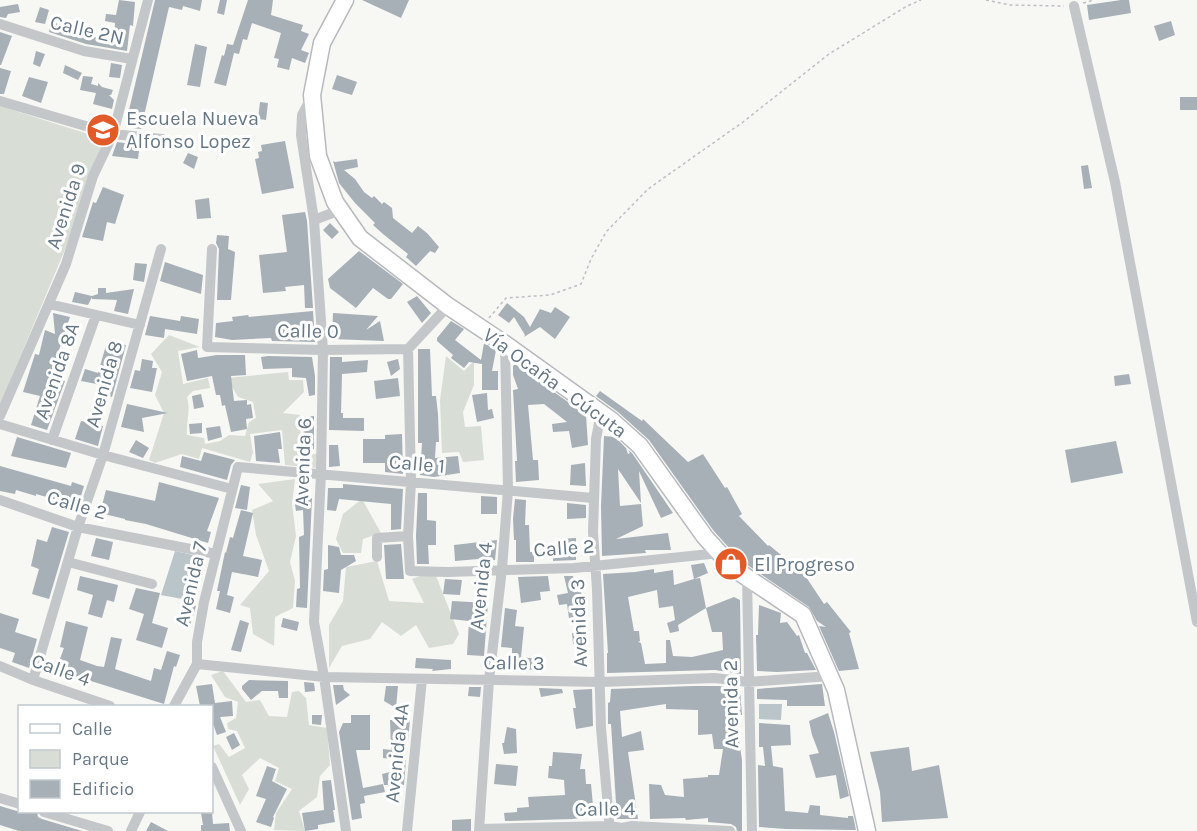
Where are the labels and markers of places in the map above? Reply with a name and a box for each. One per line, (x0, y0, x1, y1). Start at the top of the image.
place label: Escuela Nueva Alfonso Lopez (126, 107, 259, 153)
school or university icon: Escuela Nueva Alfonso Lopez (85, 112, 121, 148)
shop icon: El Progreso (713, 546, 749, 582)
place label: El Progreso (754, 553, 855, 576)

